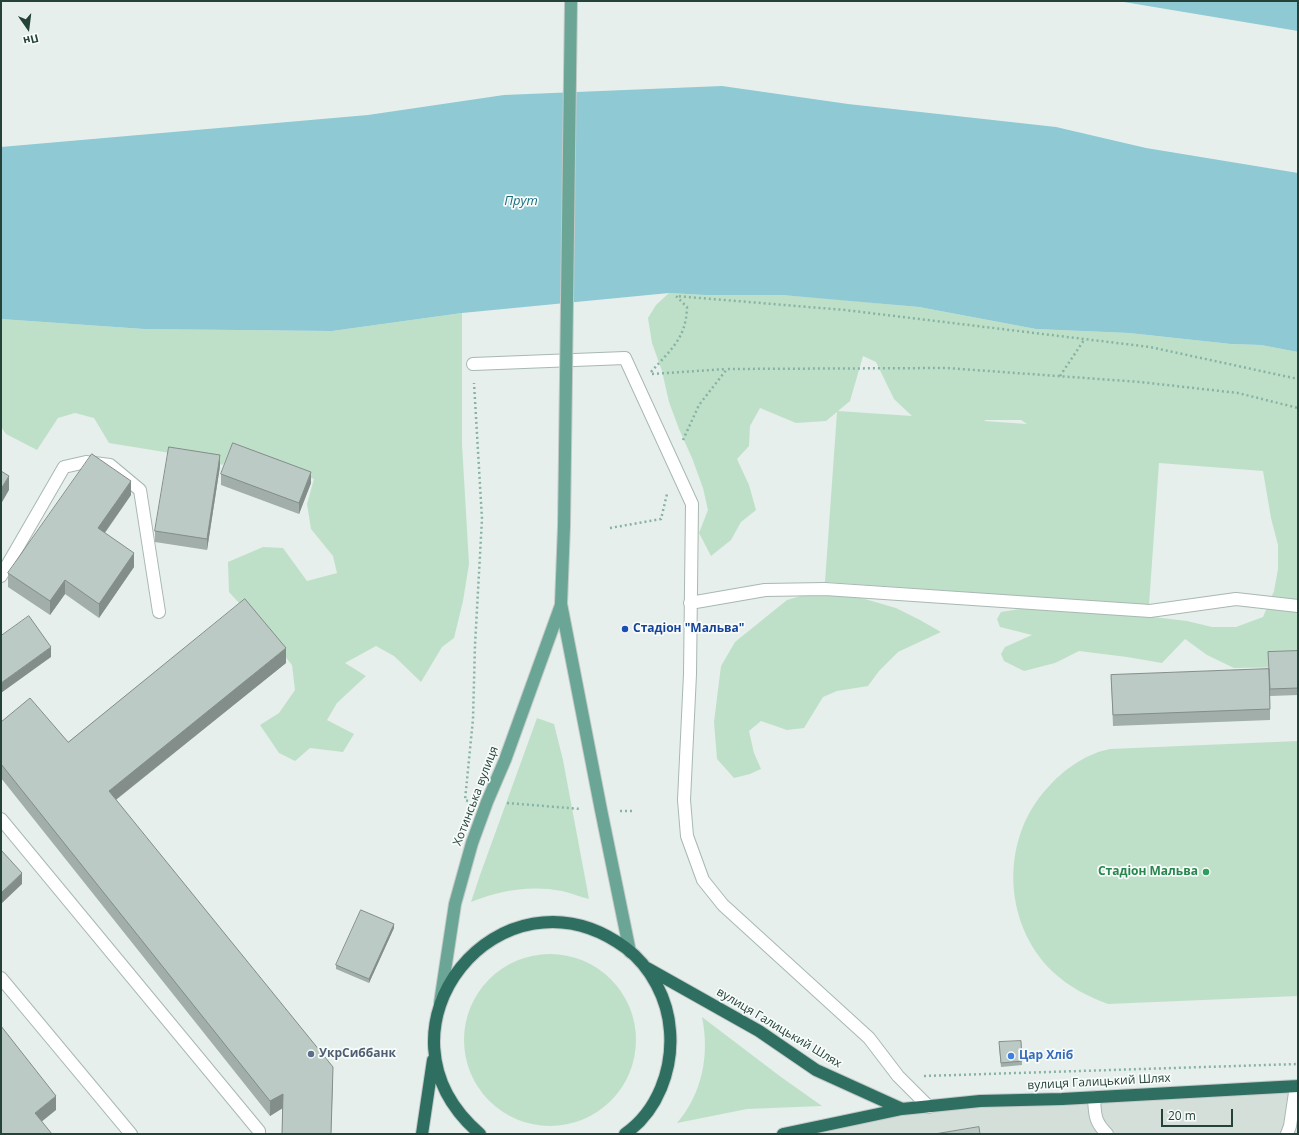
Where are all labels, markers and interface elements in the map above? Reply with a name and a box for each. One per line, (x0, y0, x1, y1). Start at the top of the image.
north arrow (8, 8, 48, 48)
text: Пн (22, 31, 40, 49)
water label: Прут (504, 193, 538, 209)
place label: Стадіон "Мальва" (633, 622, 744, 636)
marker: Стадіон "Мальва" (620, 624, 630, 634)
street label: Хотинська вулиця (450, 744, 502, 848)
place label: Стадіон Мальва (1098, 865, 1198, 879)
marker: Стадіон Мальва (1201, 867, 1211, 877)
street label: вулиця Галицький Шлях (714, 985, 844, 1071)
place label: УкрСиббанк (319, 1047, 396, 1061)
marker: УкрСиббанк (306, 1049, 316, 1059)
place label: Цар Хліб (1019, 1049, 1073, 1063)
marker: Цар Хліб (1006, 1051, 1016, 1061)
street label: вулиця Галицький Шлях (1027, 1071, 1171, 1093)
scale bar (1163, 1101, 1235, 1127)
text: 20 m (1168, 1107, 1196, 1124)

